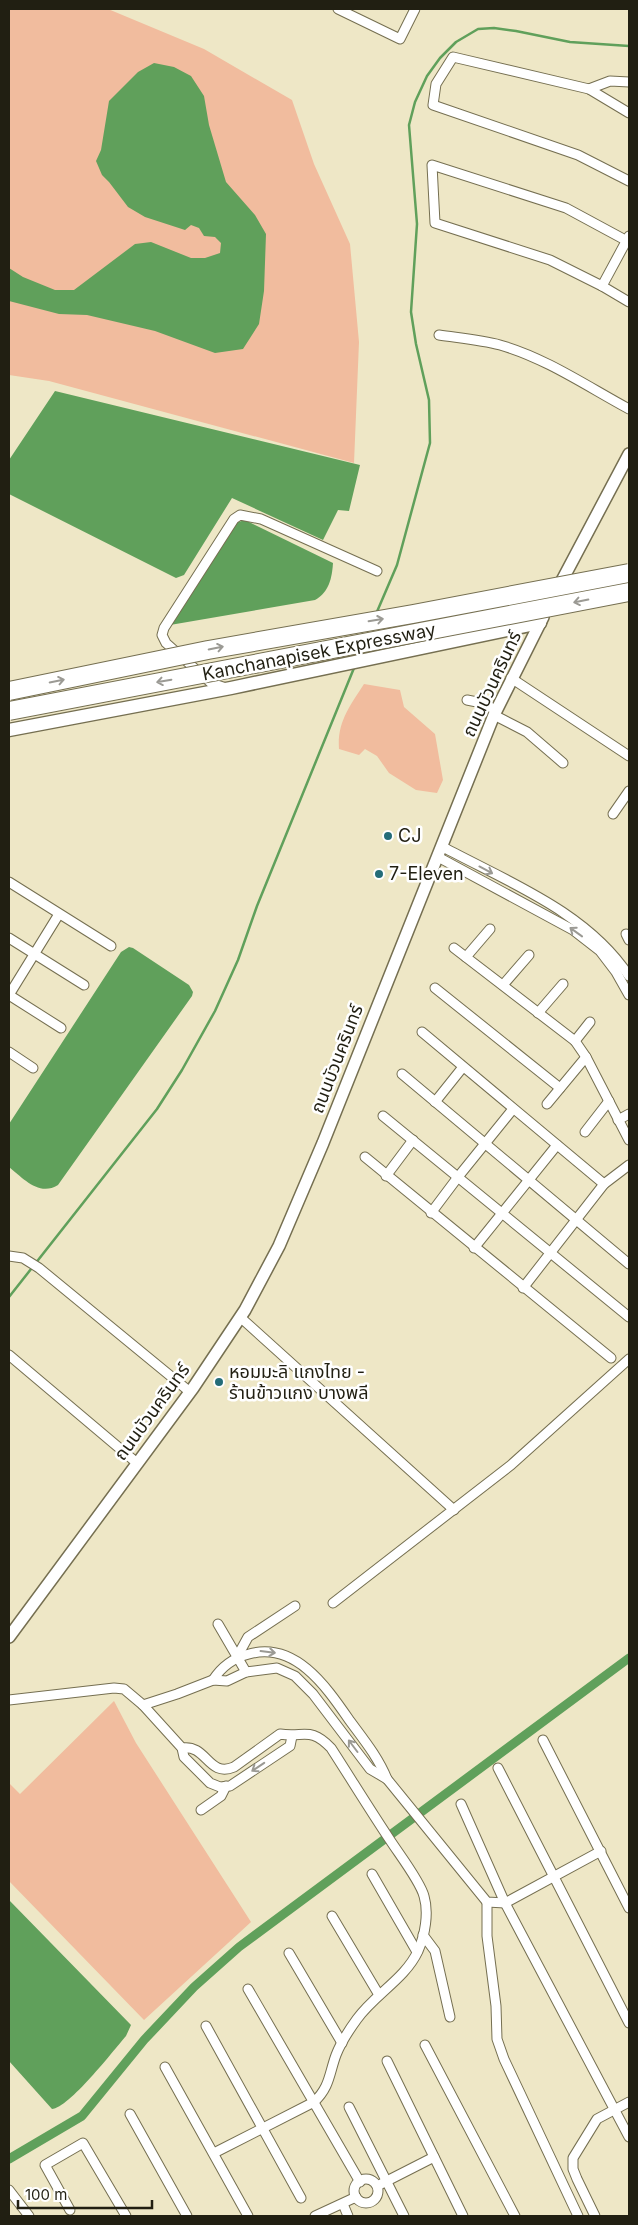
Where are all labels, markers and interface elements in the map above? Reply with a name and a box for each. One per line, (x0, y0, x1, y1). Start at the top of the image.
one-way arrow (574, 597, 590, 606)
one-way arrow (367, 615, 383, 625)
street label: Kanchanapisek Expressway (200, 619, 437, 684)
street label: ถนนบัวนครินทร์ (458, 627, 526, 740)
one-way arrow (207, 643, 223, 653)
one-way arrow (48, 676, 64, 686)
one-way arrow (156, 677, 172, 687)
place label: CJ (398, 825, 421, 846)
marker: CJ (382, 830, 394, 842)
place label: 7-Eleven (389, 863, 464, 884)
one-way arrow (478, 865, 493, 875)
marker: 7-Eleven (373, 868, 385, 880)
one-way arrow (569, 927, 583, 937)
street label: ถนนบัวนครินทร์ (306, 1001, 367, 1116)
street label: ถนนบัวนครินทร์ (110, 1359, 194, 1464)
place label: หอมมะลิ เเกงไทย - ร้านข้าวแกง บางพลี (229, 1361, 369, 1403)
marker: หอมมะลิ เเกงไทย - ร้านข้าวแกง บางพลี (213, 1376, 225, 1388)
one-way arrow (260, 1647, 276, 1657)
one-way arrow (347, 1740, 358, 1753)
one-way arrow (252, 1762, 266, 1772)
scale bar (18, 2178, 151, 2210)
text: 100 m (25, 2185, 67, 2204)

